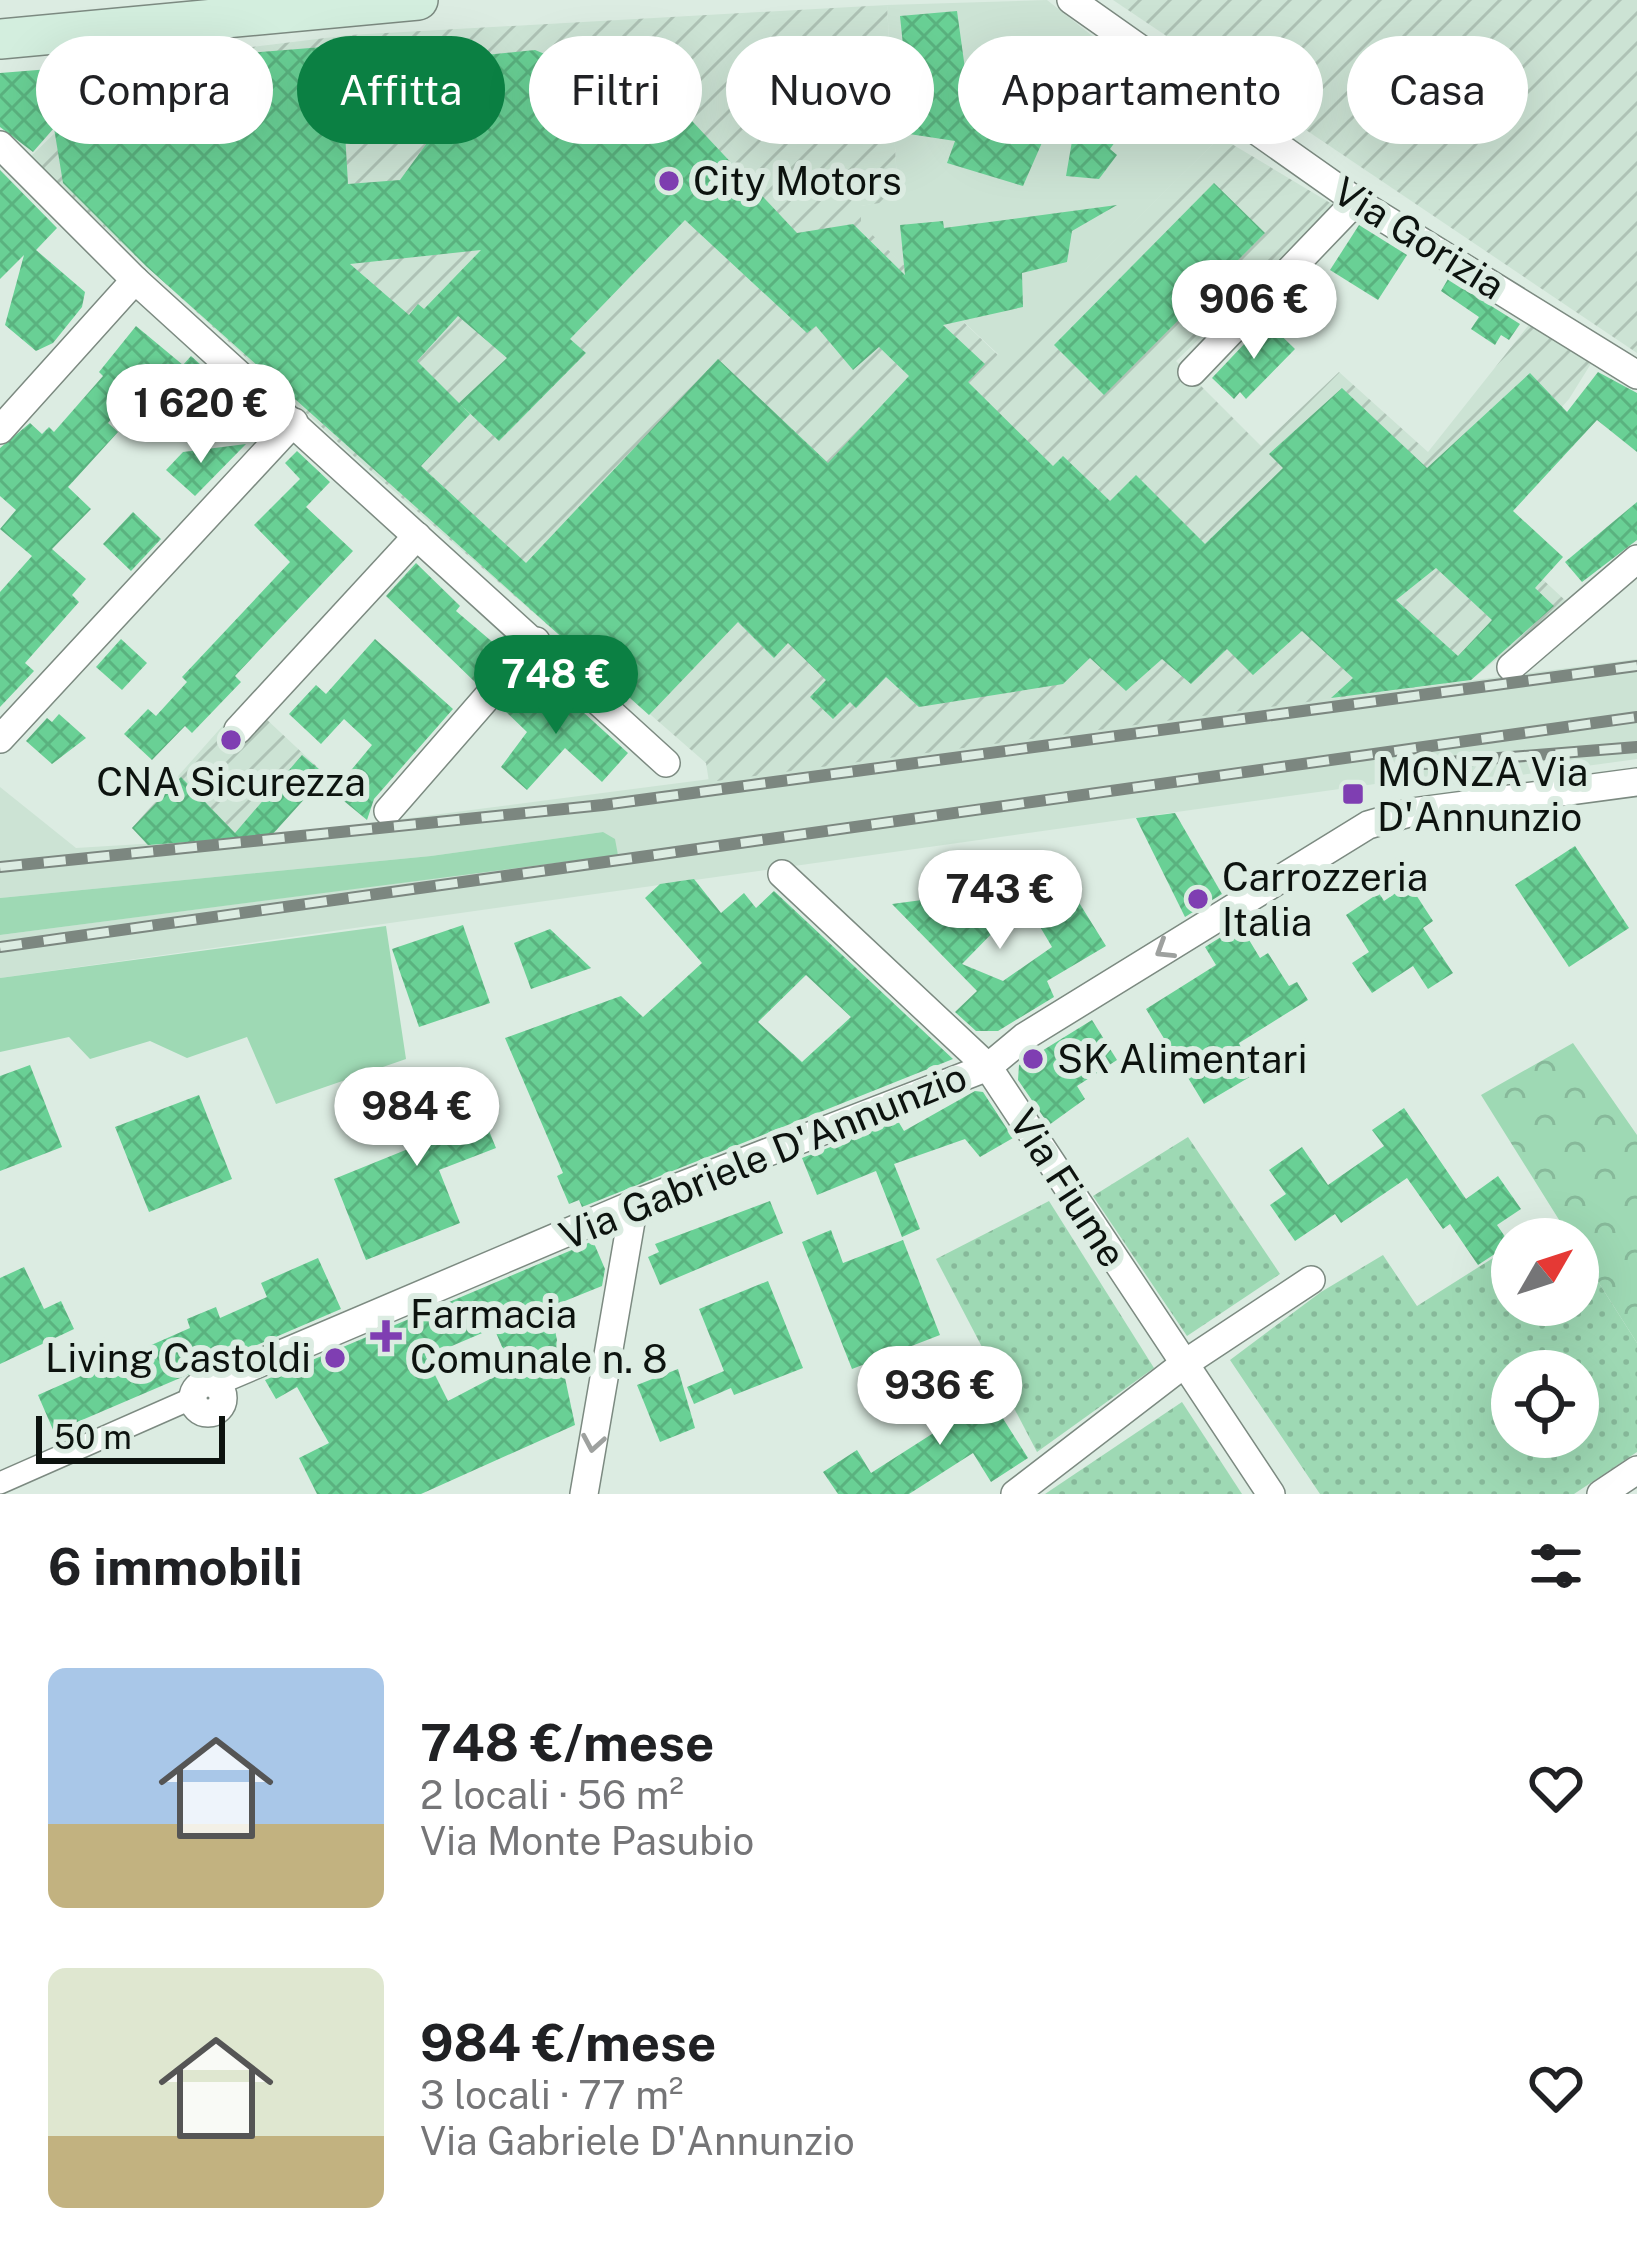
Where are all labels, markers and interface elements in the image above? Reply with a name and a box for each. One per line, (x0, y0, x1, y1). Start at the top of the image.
chip: Compra (36, 36, 273, 144)
chip: Affitta (297, 36, 505, 144)
chip: Filtri (529, 36, 702, 144)
chip: Nuovo (726, 36, 934, 144)
chip: Appartamento (958, 36, 1323, 144)
chip: Casa (1347, 36, 1528, 144)
place label: City Motors (693, 158, 902, 204)
marker: City Motors (656, 168, 682, 194)
street label: Via Gorizia (1325, 168, 1513, 308)
pin: 906 € (1170, 260, 1338, 362)
text: 906 € (1199, 276, 1309, 322)
pin: 1 620 € (90, 364, 312, 466)
text: 1 620 € (133, 380, 269, 426)
pin: 748 € (472, 635, 640, 737)
text: 748 € (501, 651, 611, 697)
marker: CNA Sicurezza (218, 727, 244, 753)
place label: MONZA Via D'Annunzio (1377, 749, 1588, 840)
place label: CNA Sicurezza (96, 759, 366, 805)
marker: MONZA Via D'Annunzio (1340, 781, 1366, 807)
pin: 743 € (916, 850, 1084, 952)
place label: Carrozzeria Italia (1222, 854, 1428, 945)
text: 743 € (945, 866, 1055, 912)
marker: Carrozzeria Italia (1185, 886, 1211, 912)
one-way arrow (1155, 936, 1177, 958)
place label: SK Alimentari (1057, 1036, 1307, 1082)
marker: SK Alimentari (1020, 1046, 1046, 1072)
street label: Via Gabriele D'Annunzio (553, 1053, 973, 1259)
pin: 984 € (333, 1067, 501, 1169)
text: 984 € (361, 1083, 473, 1129)
street label: Via Fiume (1000, 1101, 1136, 1275)
north arrow (1491, 1218, 1599, 1326)
map controls (1491, 1218, 1599, 1458)
place label: Farmacia Comunale n. 8 (410, 1291, 667, 1382)
marker: Farmacia Comunale n. 8 (373, 1323, 399, 1349)
place label: Living Castoldi (45, 1335, 311, 1381)
marker: Living Castoldi (322, 1345, 348, 1371)
pin: 936 € (856, 1346, 1024, 1448)
button: locate (1491, 1350, 1599, 1458)
text: 936 € (884, 1362, 996, 1408)
scale bar (36, 1410, 225, 1463)
text: 50 m (54, 1418, 132, 1456)
one-way arrow (581, 1433, 606, 1453)
icon: filters (1523, 1533, 1589, 1599)
text: 6 immobili (48, 1537, 303, 1596)
text: 748 €/mese (420, 1713, 714, 1772)
icon: home (144, 1716, 288, 1860)
icon: heart (1523, 1755, 1589, 1821)
text: 2 locali · 56 m² (420, 1772, 684, 1818)
text: Via Monte Pasubio (420, 1818, 754, 1864)
text: 984 €/mese (420, 2013, 716, 2072)
icon: home (144, 2016, 288, 2160)
icon: heart (1523, 2055, 1589, 2121)
text: 3 locali · 77 m² (420, 2072, 683, 2118)
text: Via Gabriele D'Annunzio (420, 2118, 855, 2164)

